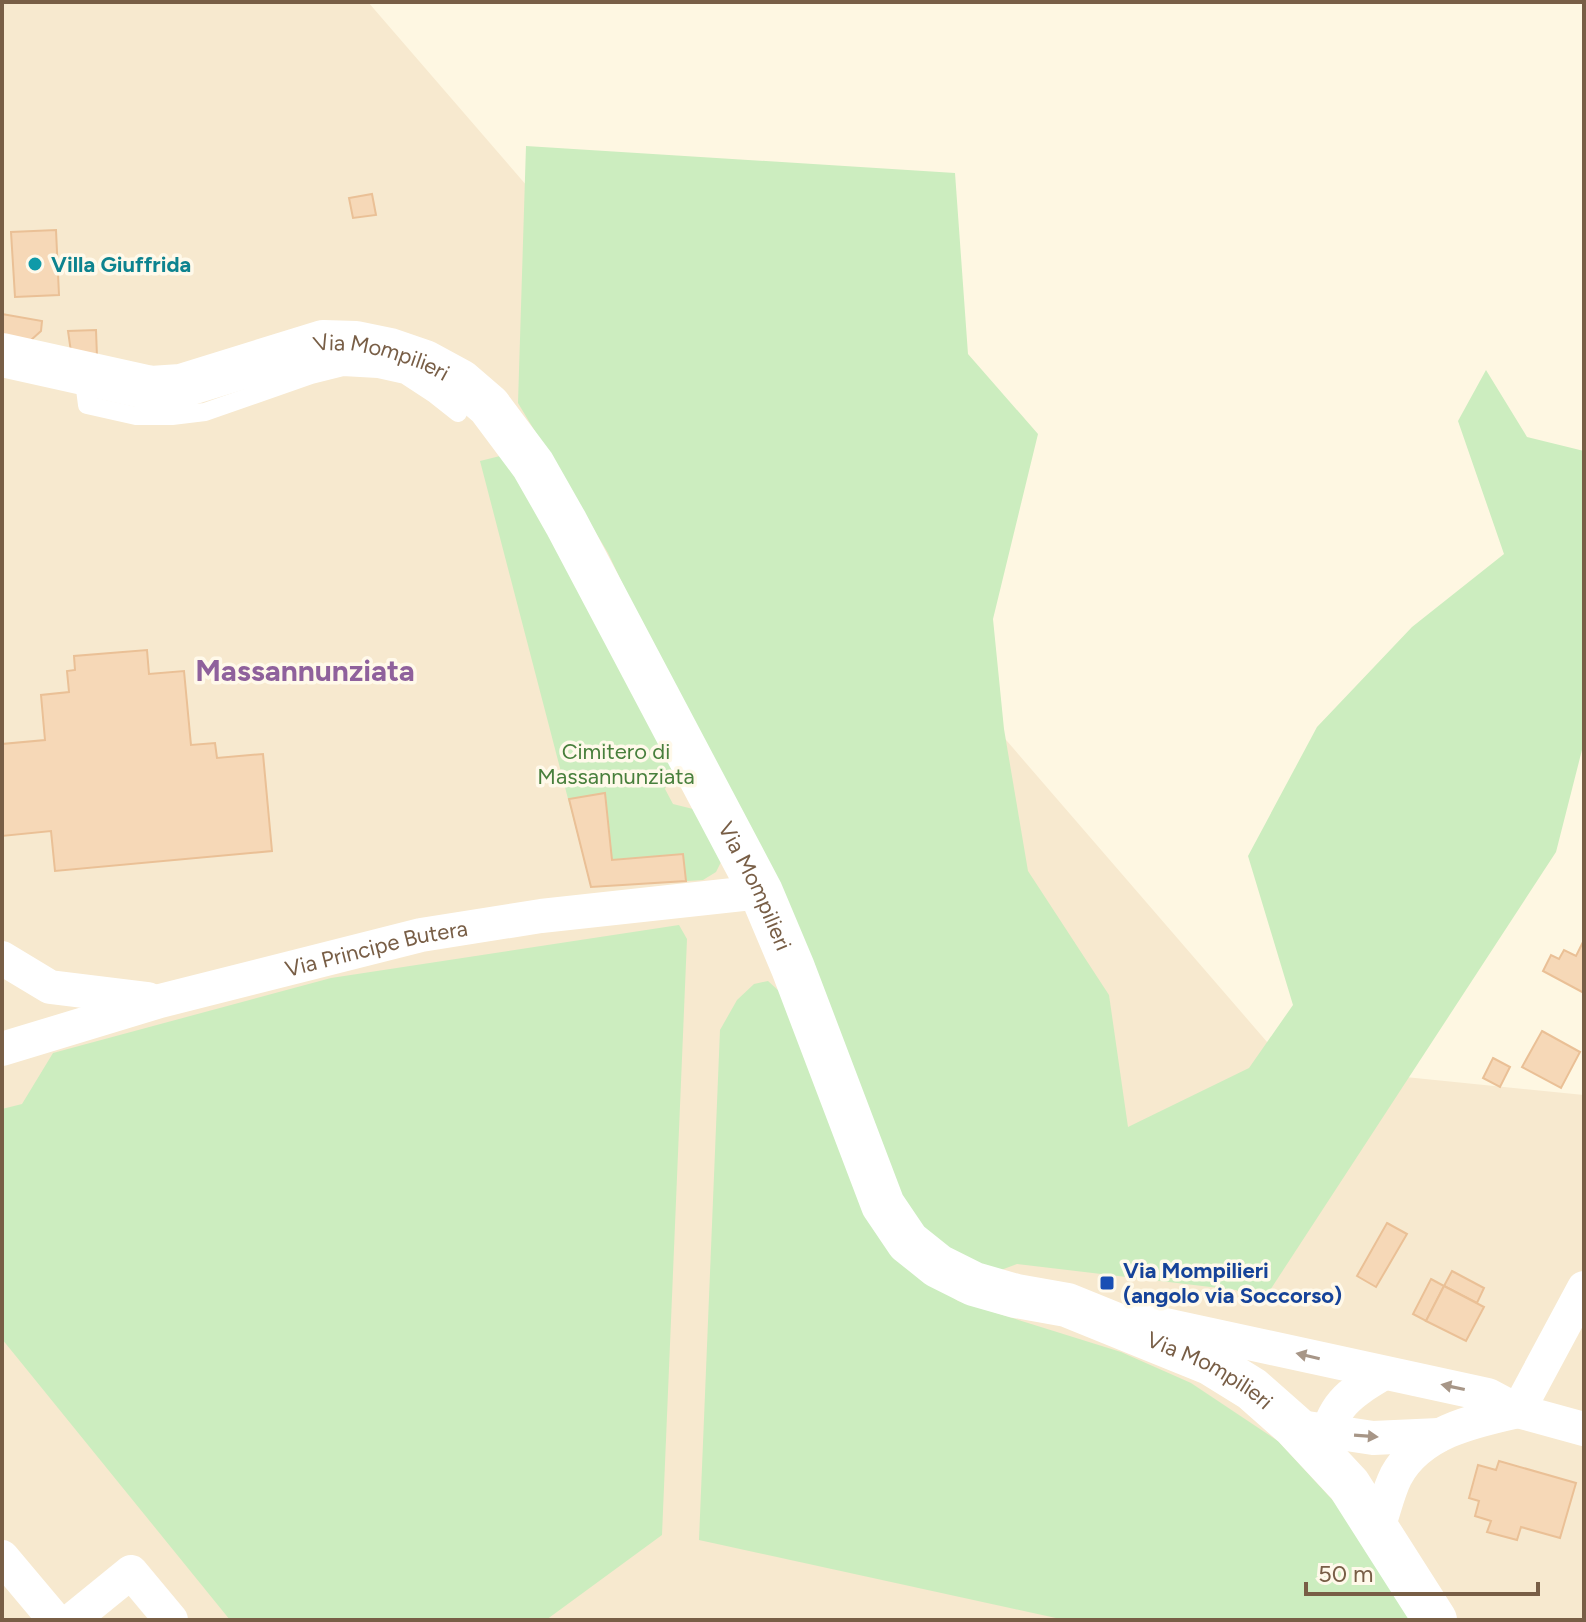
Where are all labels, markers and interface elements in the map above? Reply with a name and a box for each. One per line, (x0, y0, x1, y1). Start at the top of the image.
place label: Villa Giuffrida (51, 251, 191, 278)
marker: Villa Giuffrida (26, 255, 44, 273)
street label: Via Mompilieri (310, 328, 454, 387)
district label: Massannunziata (195, 652, 415, 689)
park label: Cimitero di Massannunziata (537, 738, 695, 790)
street label: Via Mompilieri (712, 817, 797, 955)
street label: Via Principe Butera (282, 915, 470, 983)
place label: Via Mompilieri (angolo via Soccorso) (1123, 1257, 1342, 1309)
marker: Via Mompilieri (angolo via Soccorso) (1098, 1274, 1116, 1292)
street label: Via Mompilieri (1143, 1326, 1278, 1415)
one-way arrow (1296, 1349, 1321, 1362)
one-way arrow (1440, 1380, 1465, 1393)
one-way arrow (1354, 1430, 1379, 1443)
scale bar (1306, 1546, 1538, 1596)
text: 50 m (1318, 1559, 1374, 1588)

